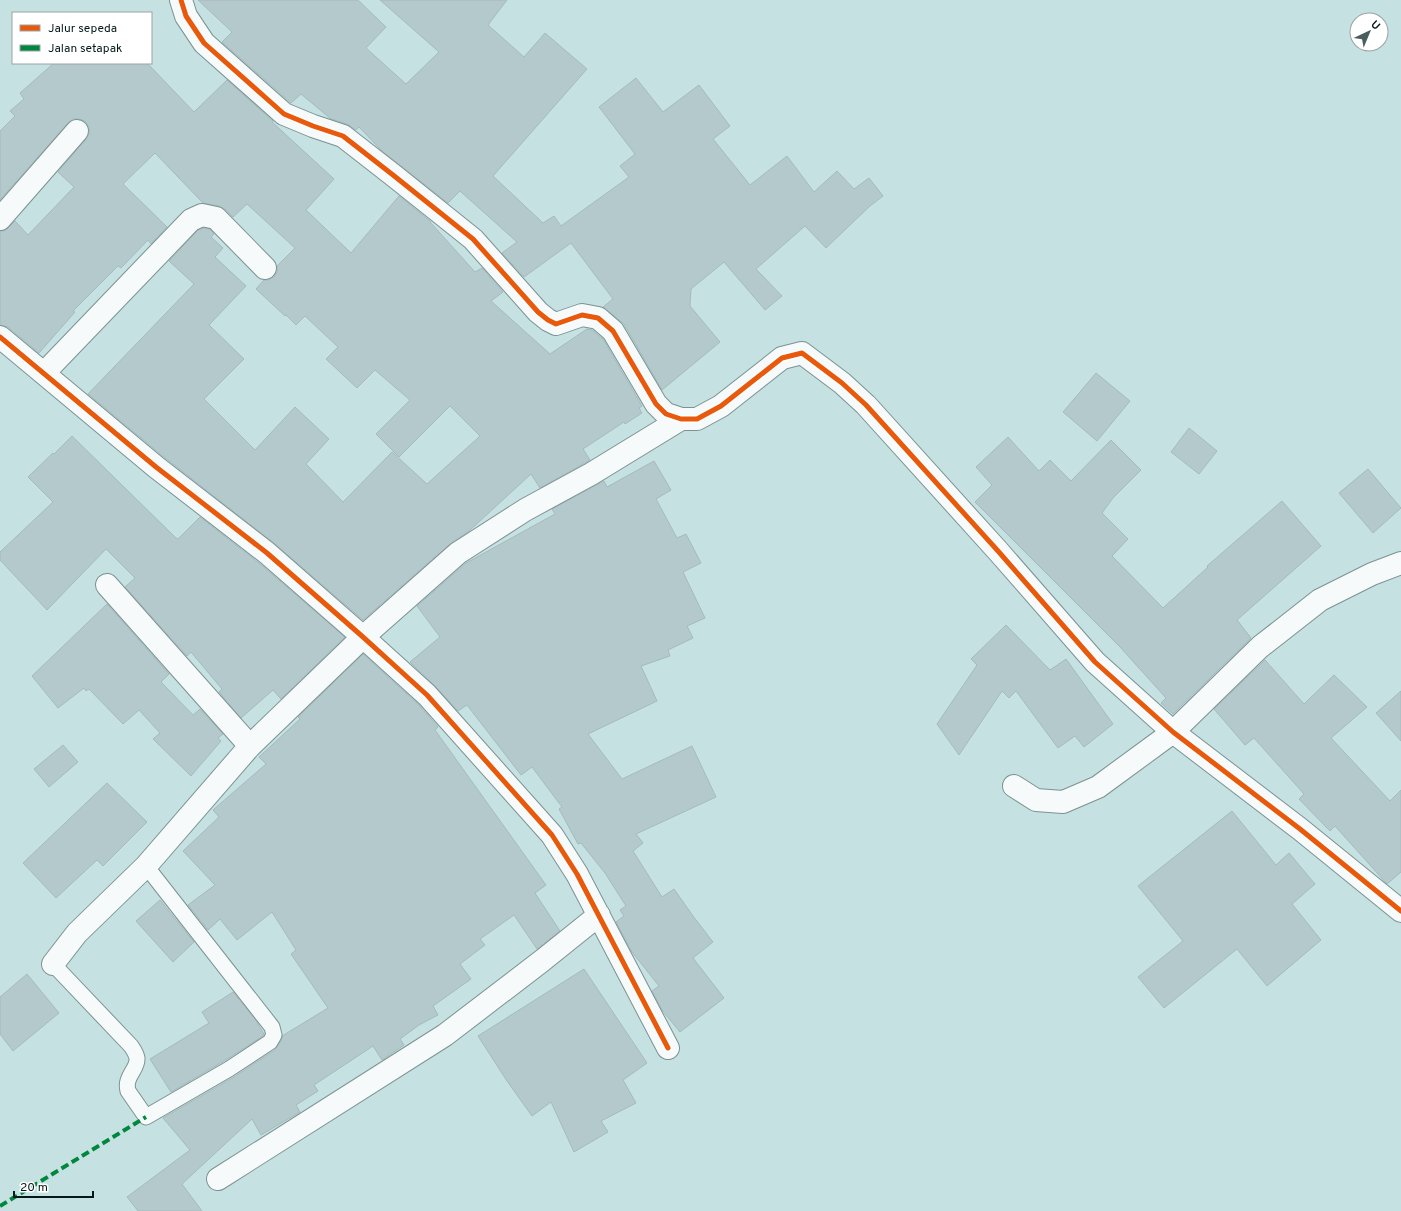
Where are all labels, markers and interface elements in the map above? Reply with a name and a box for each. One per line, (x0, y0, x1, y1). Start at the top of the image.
legend (12, 12, 152, 64)
north arrow (1349, 12, 1389, 52)
text: U (1368, 18, 1383, 33)
text: Jalur sepeda (48, 21, 117, 37)
text: Jalan setapak (48, 41, 122, 57)
scale bar (14, 1173, 93, 1199)
text: 20 m (20, 1180, 48, 1196)

